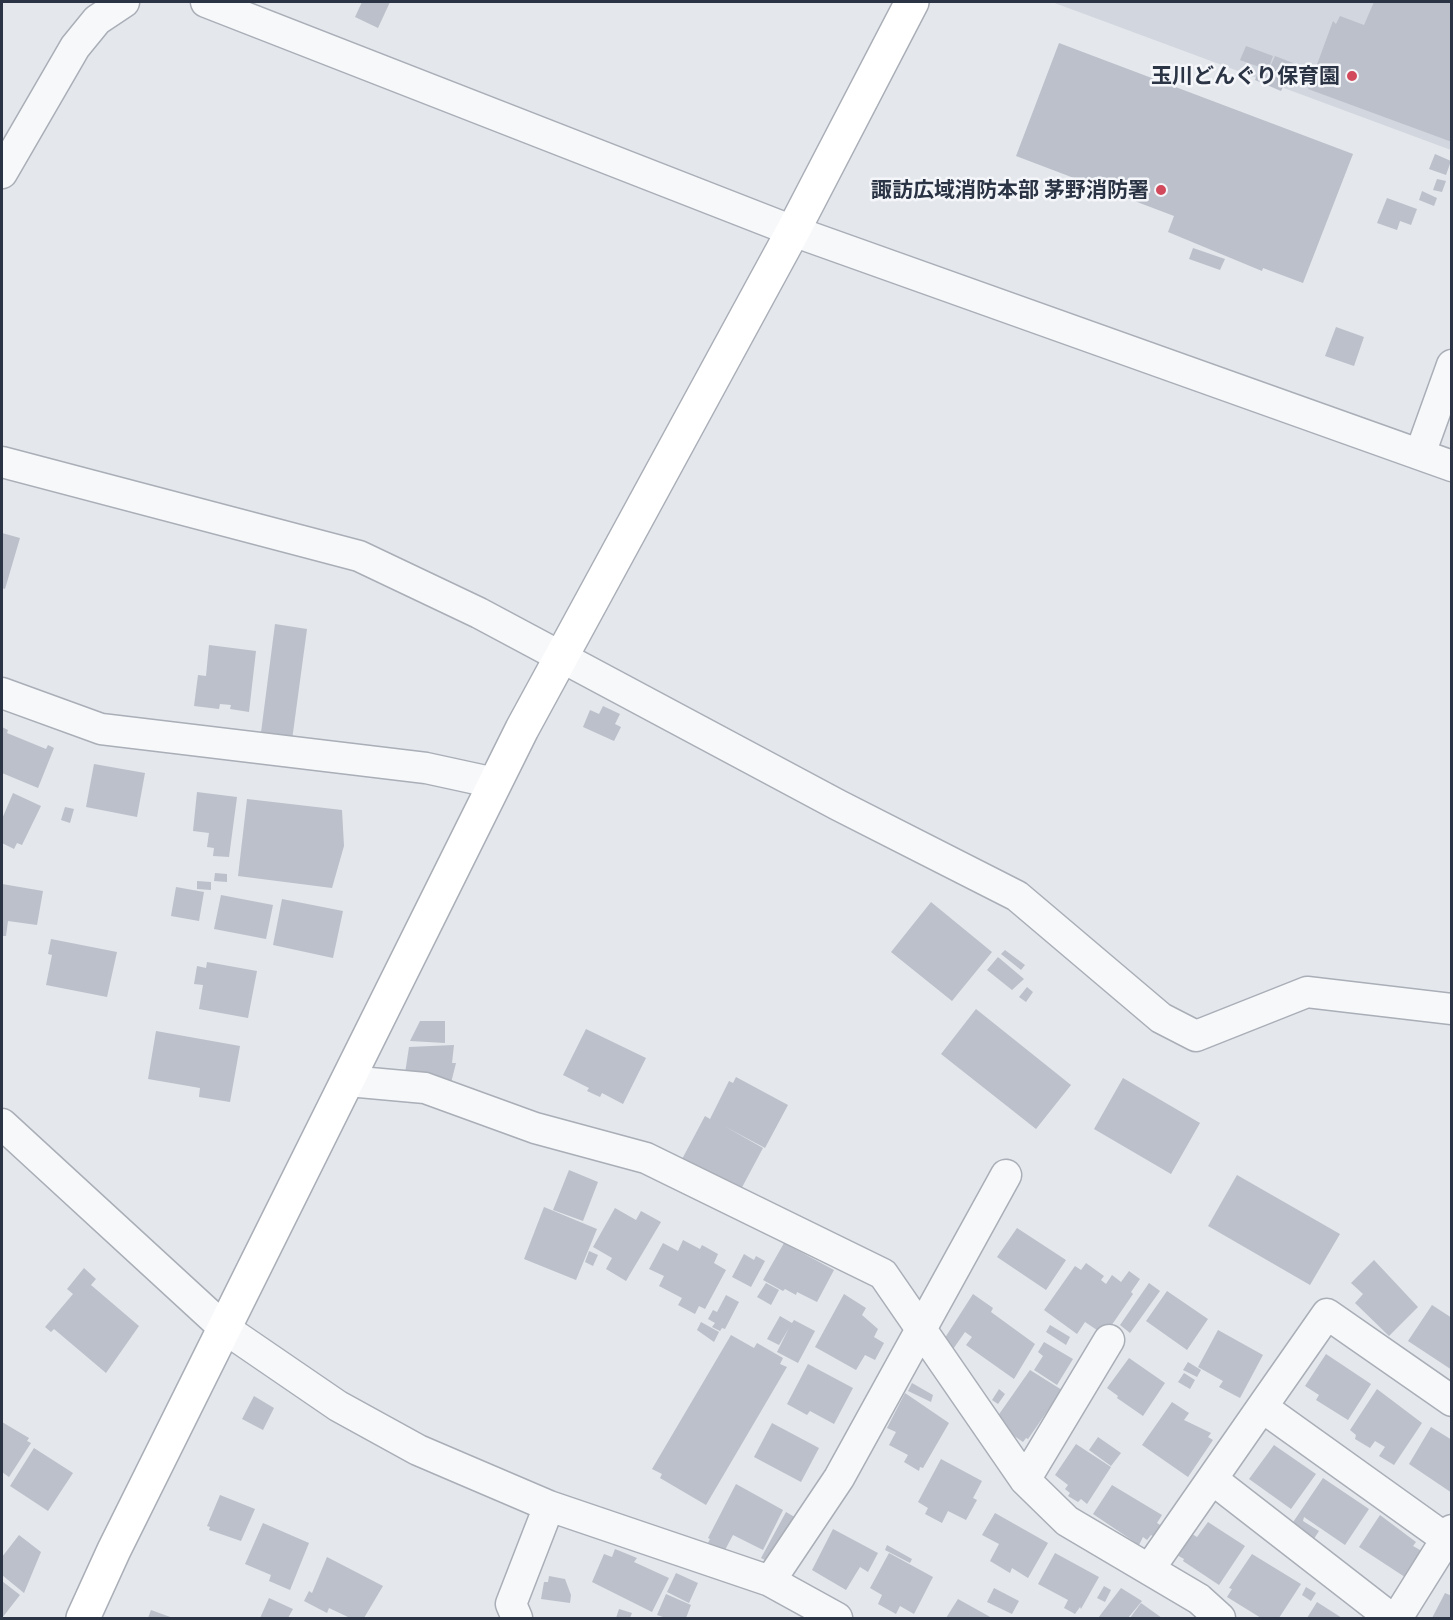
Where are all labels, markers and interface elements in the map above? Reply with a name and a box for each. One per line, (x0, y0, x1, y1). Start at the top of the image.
place label: 玉川どんぐり保育園 (1151, 63, 1340, 89)
marker: 玉川どんぐり保育園 (1345, 69, 1359, 83)
place label: 諏訪広域消防本部 茅野消防署 (871, 177, 1149, 203)
marker: 諏訪広域消防本部 茅野消防署 (1154, 183, 1168, 197)

